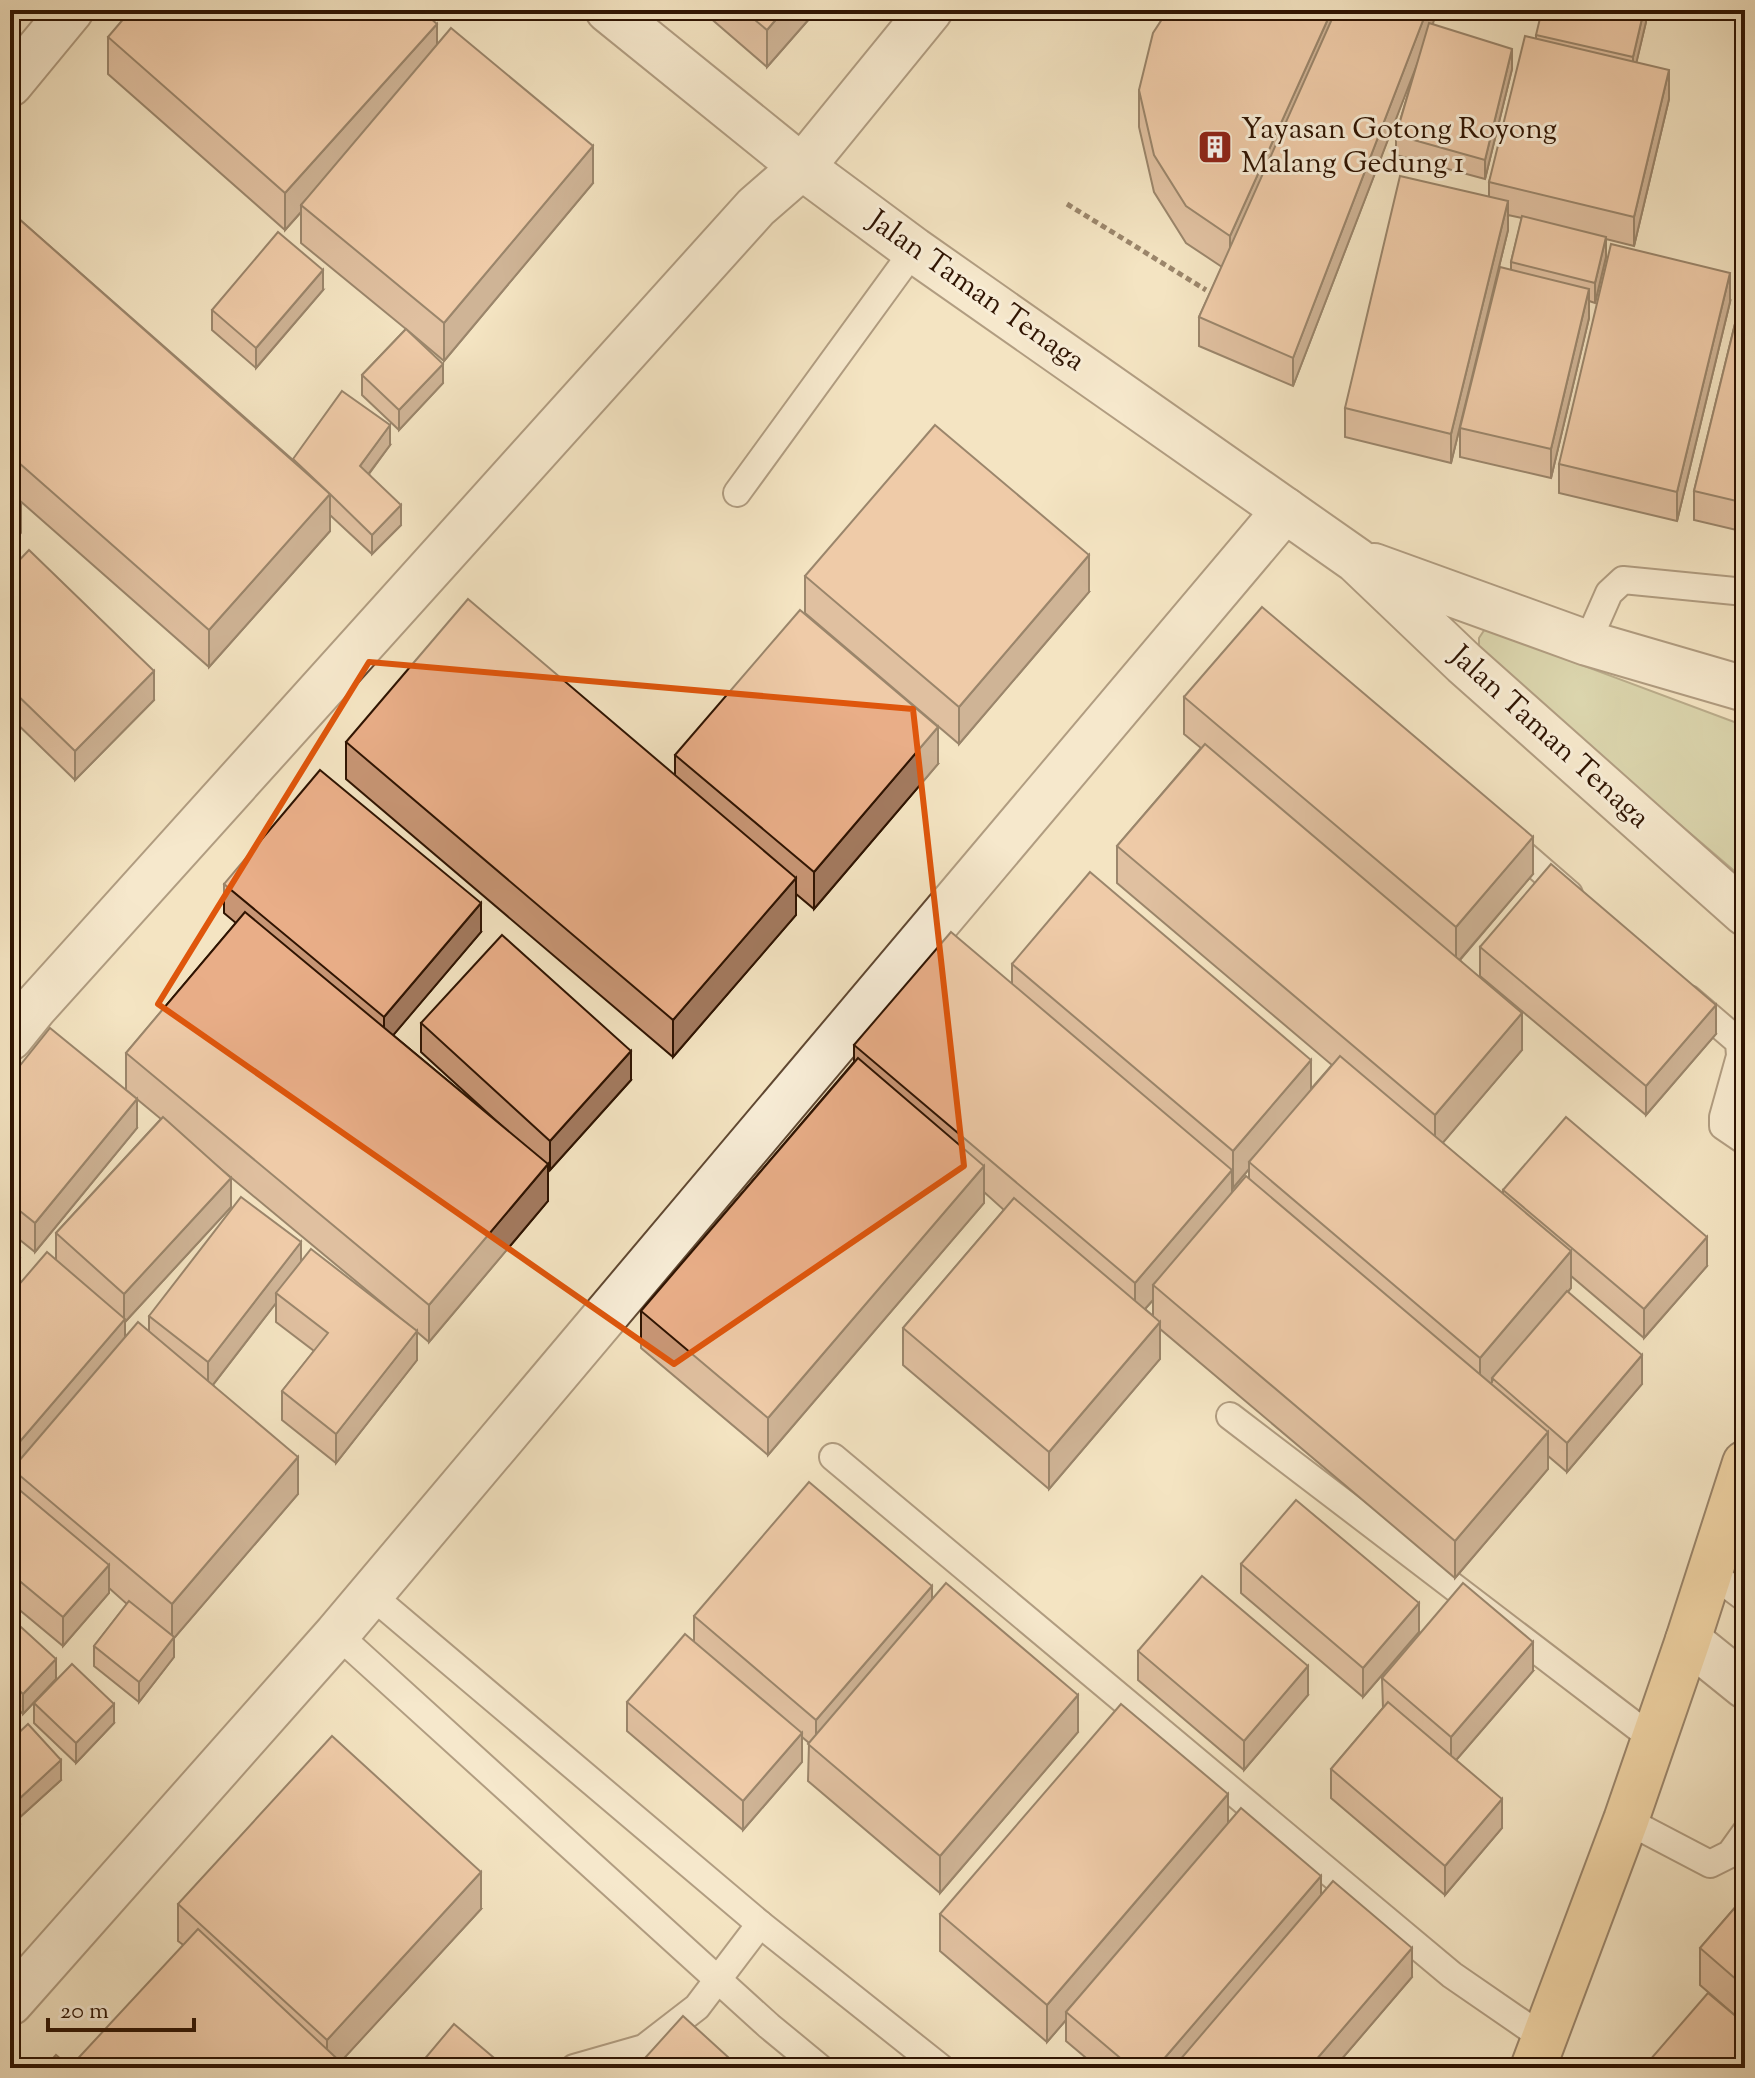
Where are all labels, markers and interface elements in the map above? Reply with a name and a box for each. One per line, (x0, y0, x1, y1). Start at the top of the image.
place label: Yayasan Gotong Royong Malang Gedung 1 (1241, 109, 1557, 186)
building icon: Yayasan Gotong Royong Malang Gedung 1 (1196, 128, 1234, 166)
street label: Jalan Taman Tenaga (857, 200, 1093, 383)
street label: Jalan Taman Tenaga (1438, 635, 1659, 840)
scale bar (48, 1982, 194, 2032)
text: 20 m (60, 1995, 109, 2029)

